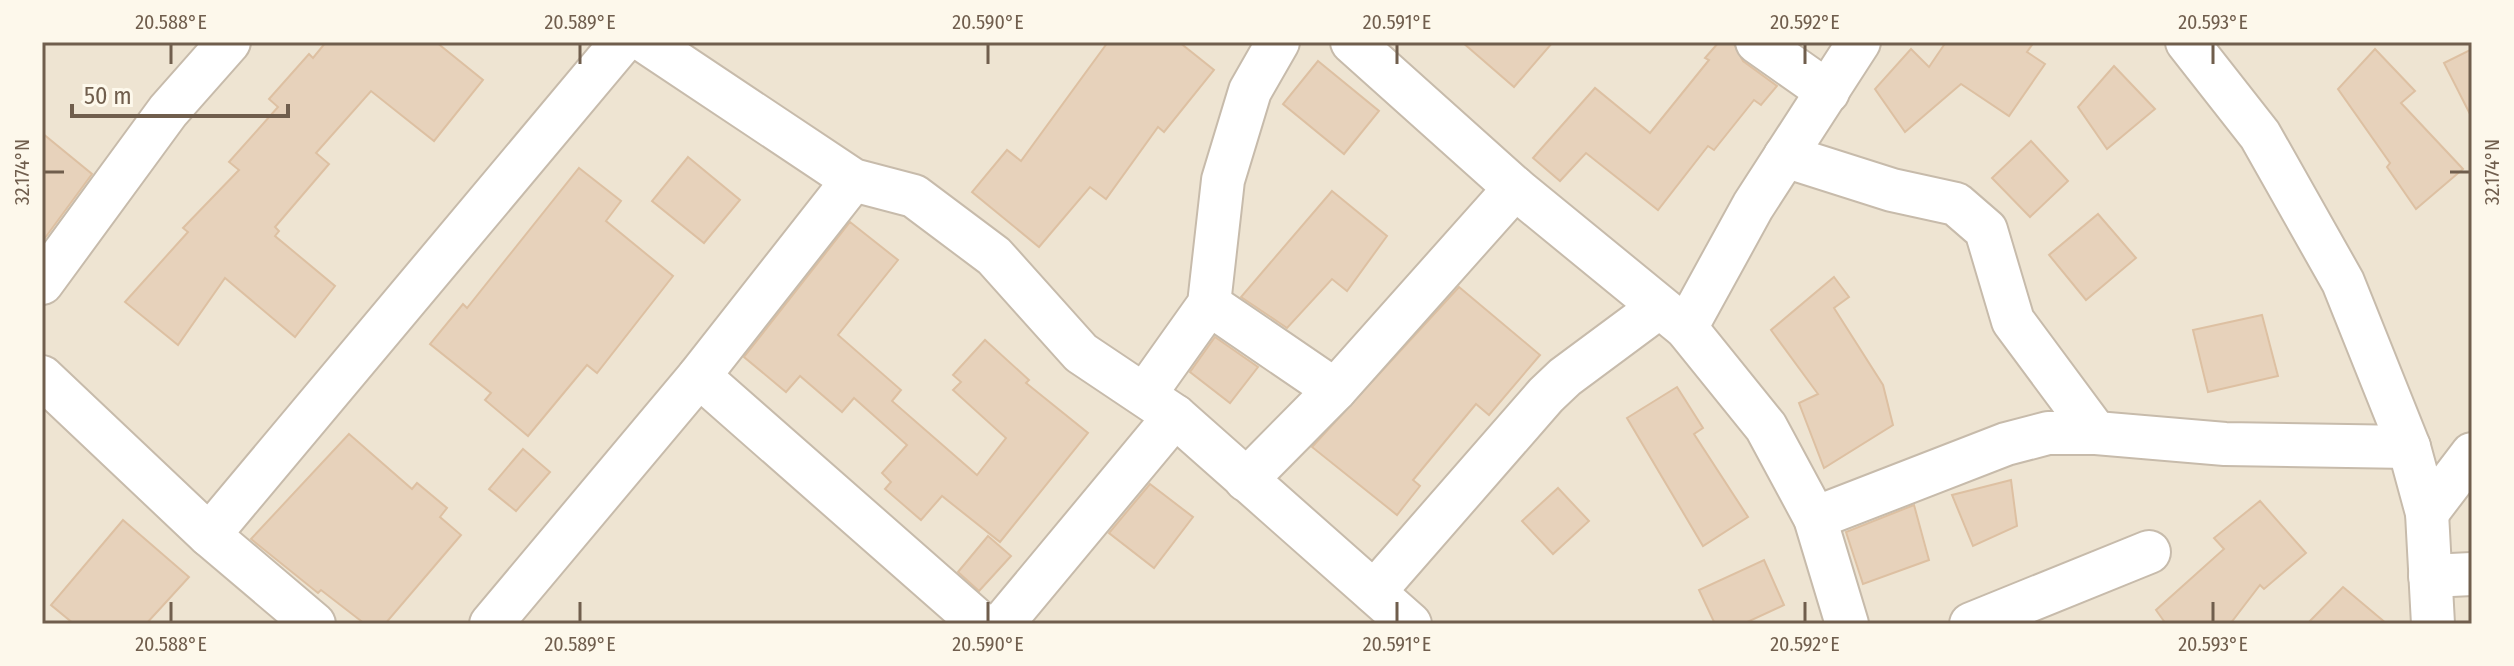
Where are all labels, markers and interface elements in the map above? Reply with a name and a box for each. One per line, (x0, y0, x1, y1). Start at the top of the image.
text: 20.588°E (135, 10, 207, 34)
text: 20.589°E (544, 10, 616, 34)
text: 20.590°E (952, 10, 1024, 34)
text: 20.591°E (1363, 10, 1431, 34)
text: 20.592°E (1770, 10, 1840, 34)
text: 20.593°E (2178, 10, 2248, 34)
scale bar (72, 68, 288, 118)
text: 50 m (84, 82, 132, 110)
text: 32.174°N (10, 139, 34, 205)
text: 32.174°N (2480, 139, 2504, 205)
text: 20.588°E (135, 632, 207, 656)
text: 20.589°E (544, 632, 616, 656)
text: 20.590°E (952, 632, 1024, 656)
text: 20.591°E (1363, 632, 1431, 656)
text: 20.592°E (1770, 632, 1840, 656)
text: 20.593°E (2178, 632, 2248, 656)

